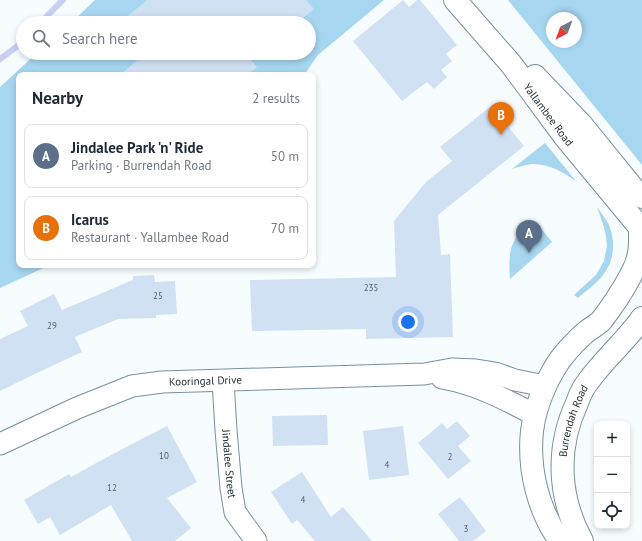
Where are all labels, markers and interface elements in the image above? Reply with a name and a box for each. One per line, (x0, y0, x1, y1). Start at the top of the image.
north arrow (546, 12, 582, 48)
search box (16, 16, 316, 60)
icon: search (30, 27, 52, 49)
text: Search here (62, 29, 138, 48)
street label: Yallambee Road (521, 80, 577, 149)
text: Nearby (32, 87, 83, 109)
text: 2 results (252, 90, 300, 107)
pin: B (488, 102, 514, 135)
text: Jindalee Park 'n' Ride (71, 138, 203, 157)
text: A (42, 148, 50, 165)
text: 50 m (271, 148, 299, 165)
text: Parking · Burrendah Road (71, 157, 212, 174)
text: Icarus (71, 210, 109, 229)
text: B (42, 220, 50, 237)
text: 70 m (271, 220, 299, 237)
pin: A (516, 220, 542, 253)
text: Restaurant · Yallambee Road (71, 229, 229, 246)
house number: 235 (364, 282, 378, 293)
house number: 25 (153, 290, 163, 301)
your location (398, 312, 418, 332)
house number: 29 (47, 320, 57, 331)
street label: Kooringal Drive (169, 373, 243, 389)
street label: Burrendah Road (556, 382, 591, 458)
map controls (594, 421, 630, 529)
button: + (594, 421, 630, 457)
street label: Jindalee Street (219, 428, 240, 499)
house number: 10 (159, 450, 169, 461)
house number: 2 (448, 451, 453, 462)
button: − (594, 457, 630, 493)
house number: 4 (385, 459, 390, 470)
house number: 12 (107, 482, 117, 493)
button: locate (594, 493, 630, 529)
house number: 4 (301, 494, 306, 505)
house number: 3 (464, 523, 469, 534)

